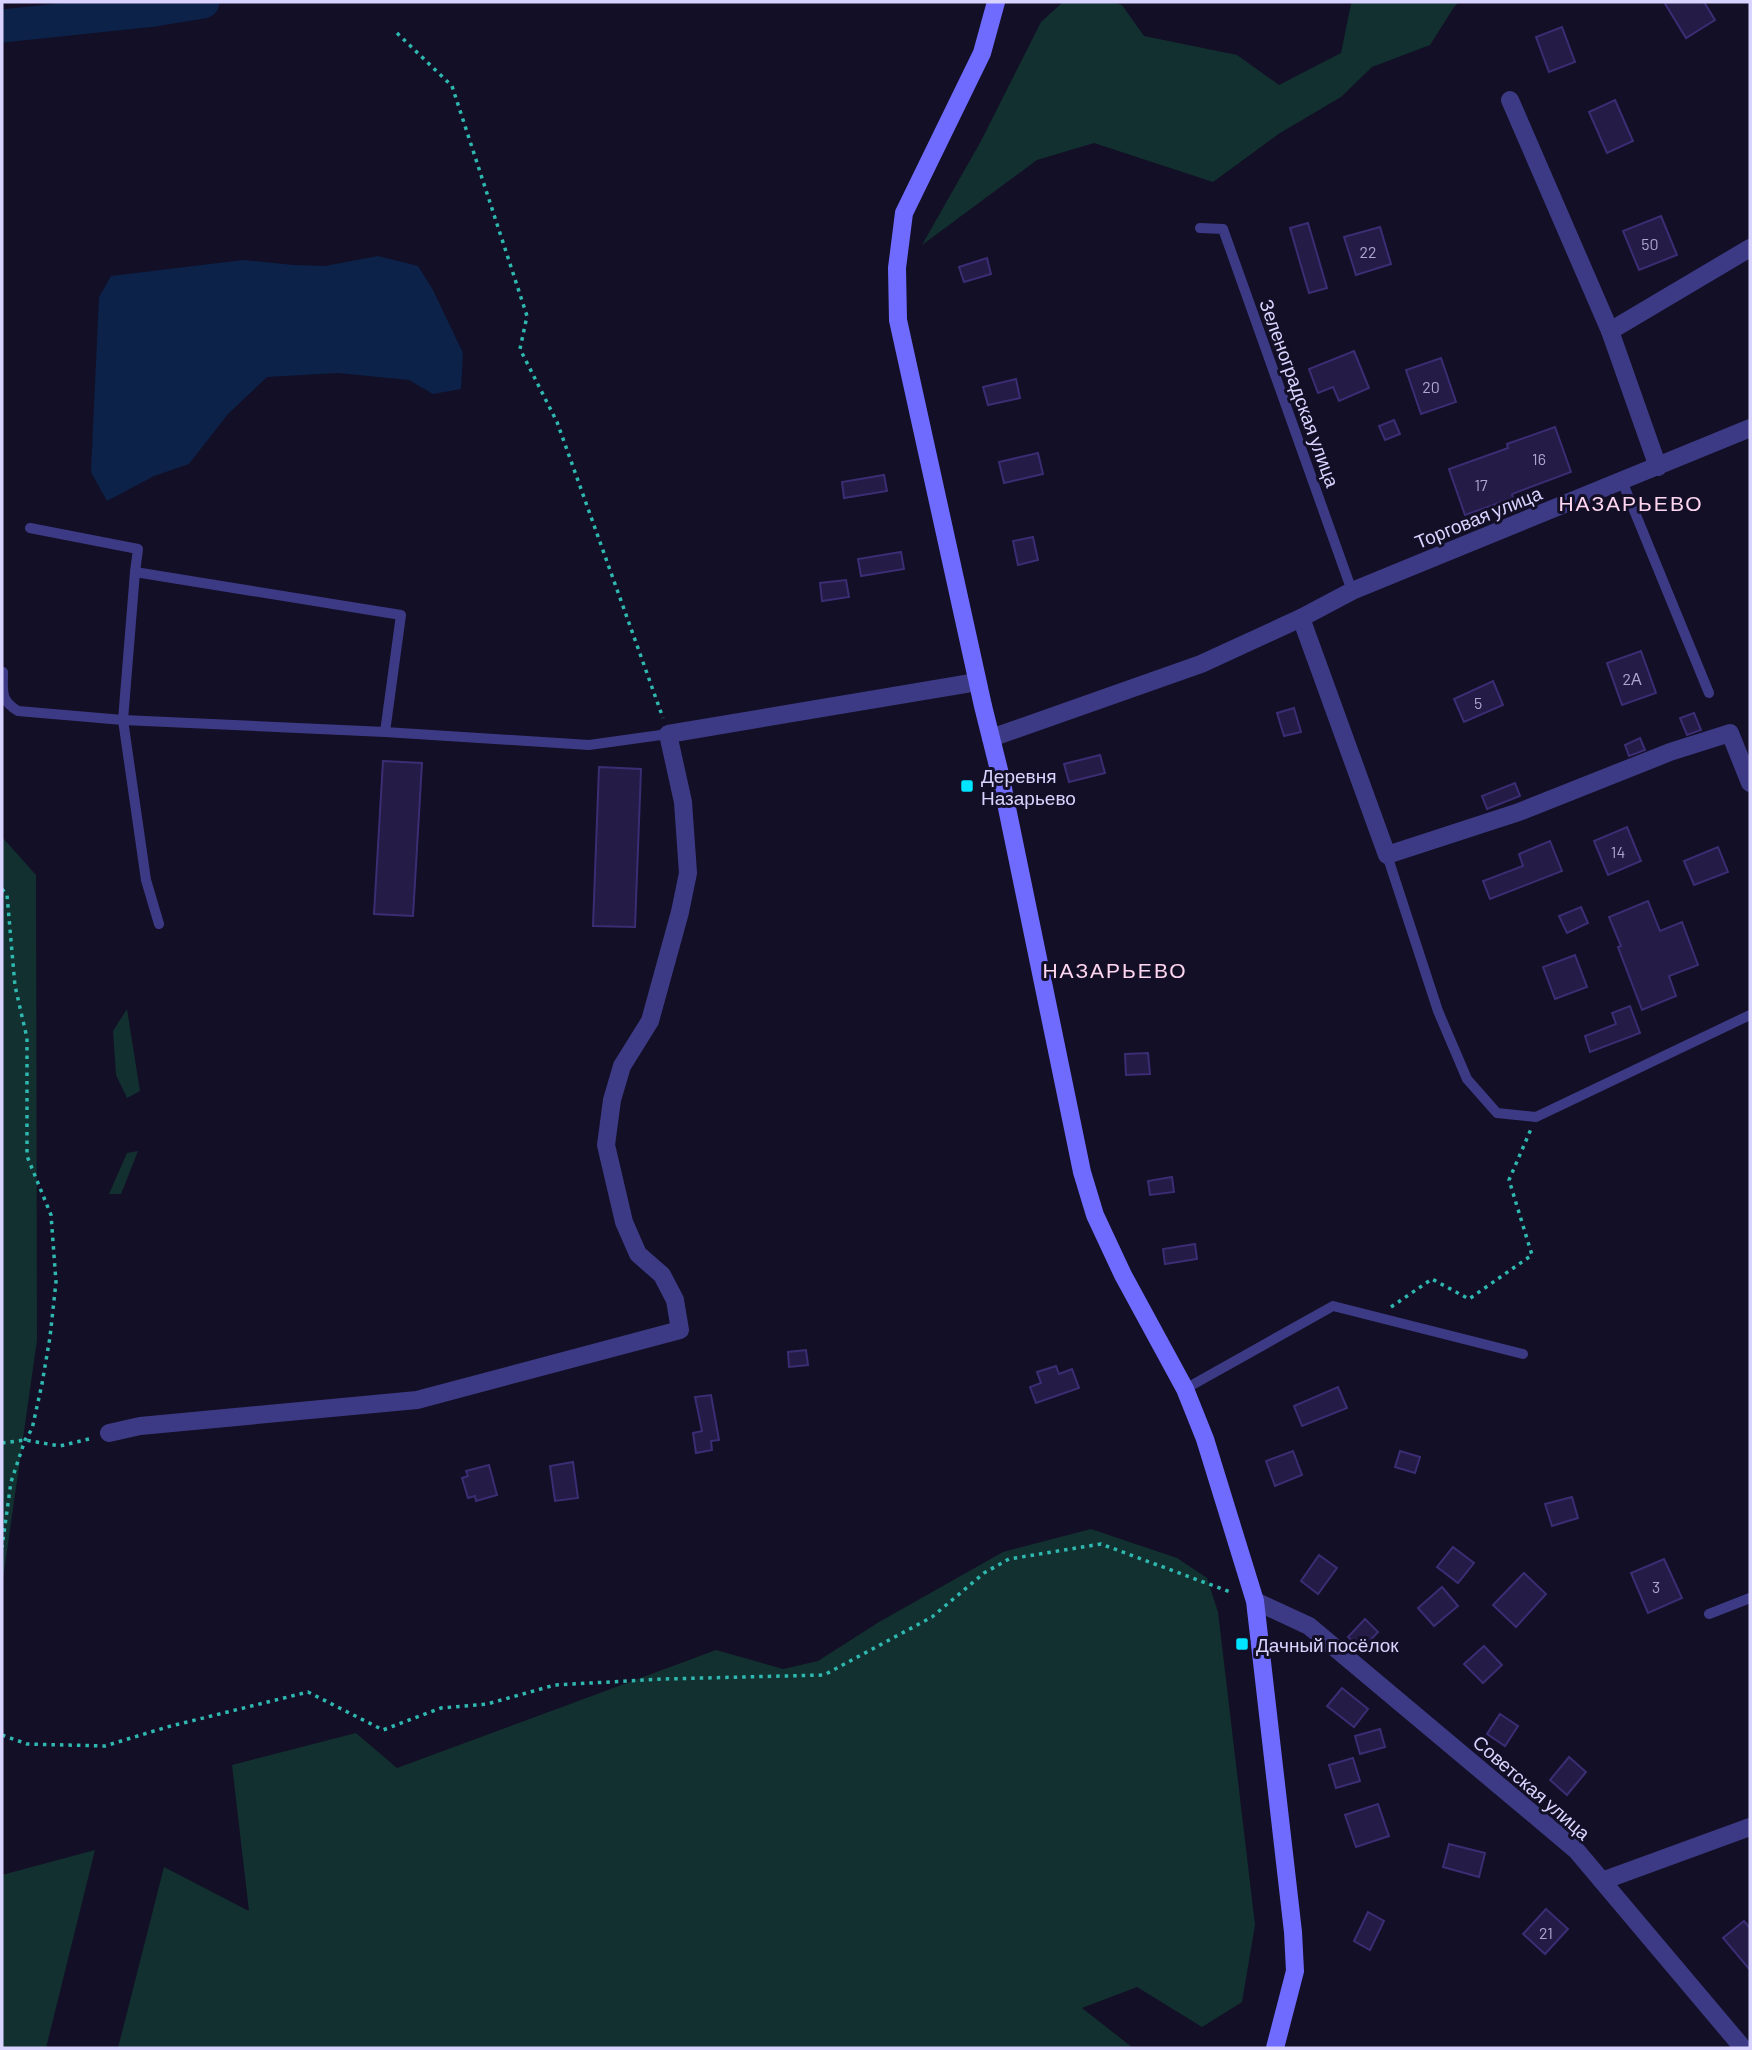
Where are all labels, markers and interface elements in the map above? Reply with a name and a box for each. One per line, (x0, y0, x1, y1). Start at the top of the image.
house number: 50 (1641, 234, 1659, 253)
house number: 22 (1359, 242, 1377, 261)
street label: Зеленоградская улица (1255, 296, 1345, 491)
house number: 20 (1422, 377, 1440, 396)
house number: 16 (1532, 449, 1546, 468)
house number: 17 (1474, 475, 1488, 494)
street label: Торговая улица (1411, 481, 1545, 553)
district label: НАЗАРЬЕВО (1558, 490, 1704, 515)
house number: 2А (1622, 669, 1642, 688)
house number: 5 (1474, 693, 1482, 712)
place label: Деревня Назарьево (981, 764, 1076, 809)
marker: Деревня Назарьево (959, 778, 975, 794)
house number: 14 (1611, 842, 1625, 861)
district label: НАЗАРЬЕВО (1042, 957, 1188, 982)
house number: 3 (1652, 1577, 1660, 1596)
place label: Дачный посёлок (1256, 1633, 1399, 1656)
marker: Дачный посёлок (1234, 1636, 1250, 1652)
street label: Советская улица (1469, 1730, 1596, 1844)
house number: 21 (1539, 1923, 1553, 1942)

